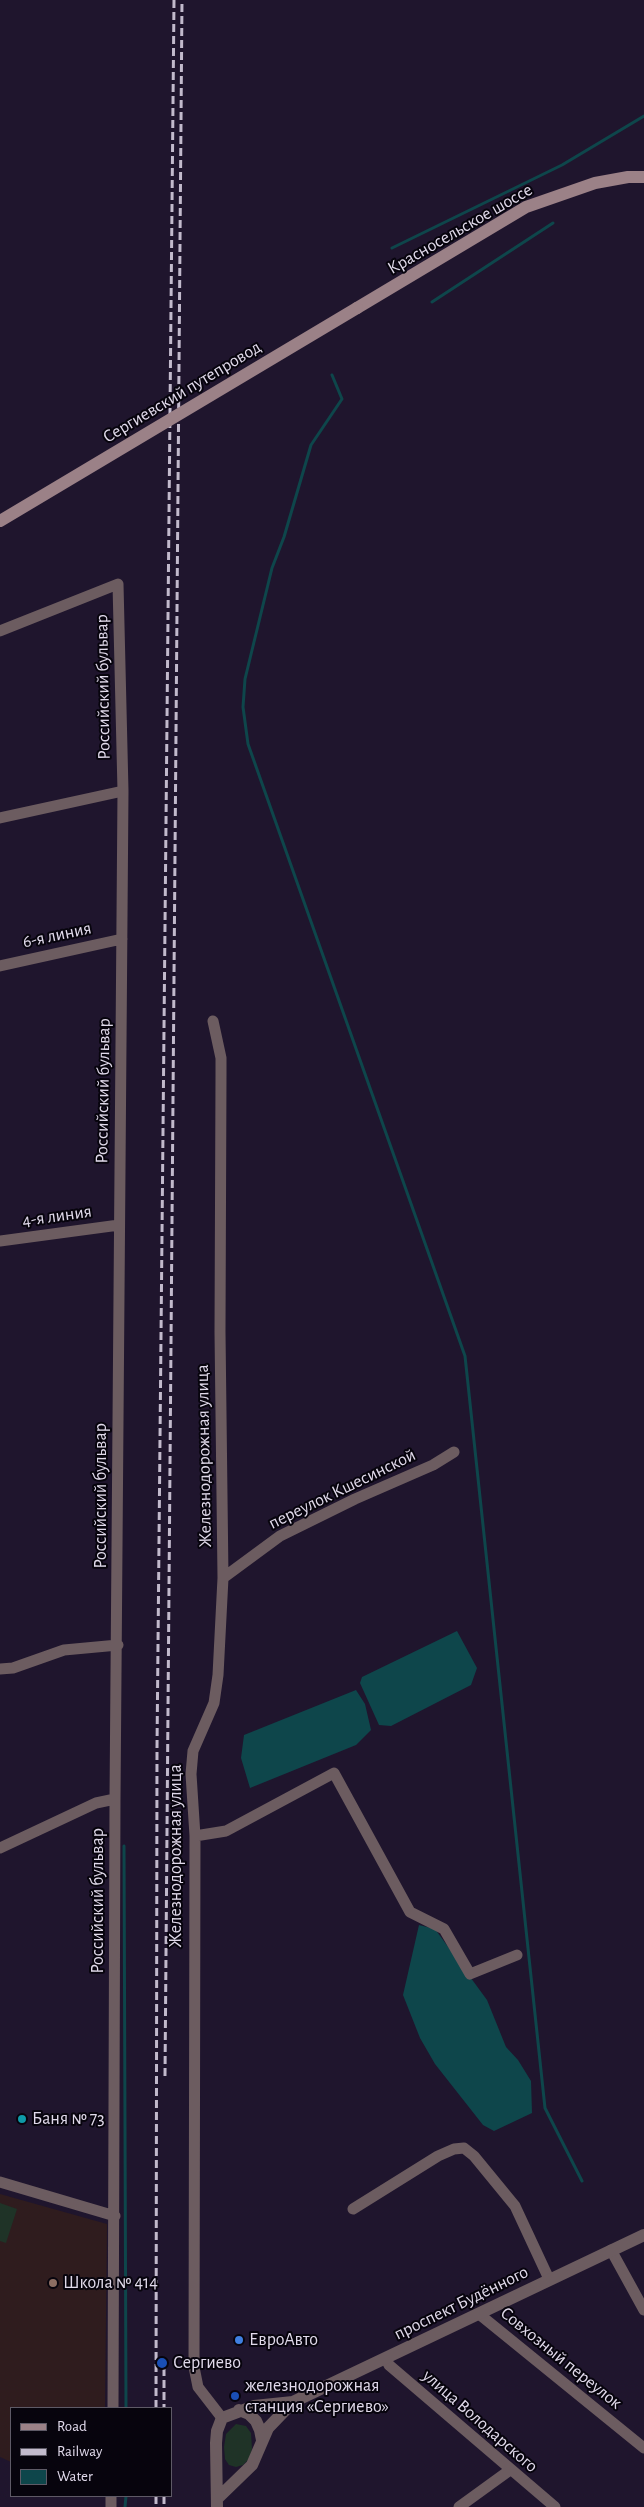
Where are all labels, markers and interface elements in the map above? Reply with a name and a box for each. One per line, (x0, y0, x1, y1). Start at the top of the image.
street label: Красносельское шоссе (384, 179, 536, 279)
street label: Сергиевский путепровод (99, 336, 265, 448)
street label: Российский бульвар (91, 614, 115, 760)
street label: 6-я линия (21, 917, 93, 953)
street label: Российский бульвар (91, 1018, 115, 1164)
street label: 4-я линия (21, 1200, 93, 1232)
street label: Железнодорожная улица (192, 1364, 216, 1548)
street label: Российский бульвар (90, 1423, 112, 1569)
street label: переулок Кшесинской (265, 1444, 419, 1534)
street label: Железнодорожная улица (165, 1764, 187, 1948)
street label: Российский бульвар (87, 1828, 109, 1974)
place label: Баня № 73 (32, 2108, 105, 2130)
marker: Баня № 73 (16, 2113, 28, 2125)
street label: проспект Будённого (390, 2261, 532, 2345)
place label: Школа № 414 (63, 2272, 158, 2294)
marker: Школа № 414 (47, 2277, 59, 2289)
street label: Совхозный переулок (496, 2302, 626, 2414)
place label: ЕвроАвто (249, 2329, 318, 2351)
marker: ЕвроАвто (233, 2334, 245, 2346)
place label: Сергиево (173, 2352, 241, 2374)
marker: Сергиево (155, 2356, 169, 2370)
street label: улица Володарского (418, 2365, 542, 2477)
place label: железнодорожная станция «Сергиево» (245, 2375, 389, 2418)
marker: железнодорожная станция «Сергиево» (229, 2390, 241, 2402)
legend (10, 2407, 172, 2497)
text: Road (57, 2419, 87, 2434)
text: Railway (57, 2444, 102, 2459)
text: Water (57, 2469, 93, 2484)

